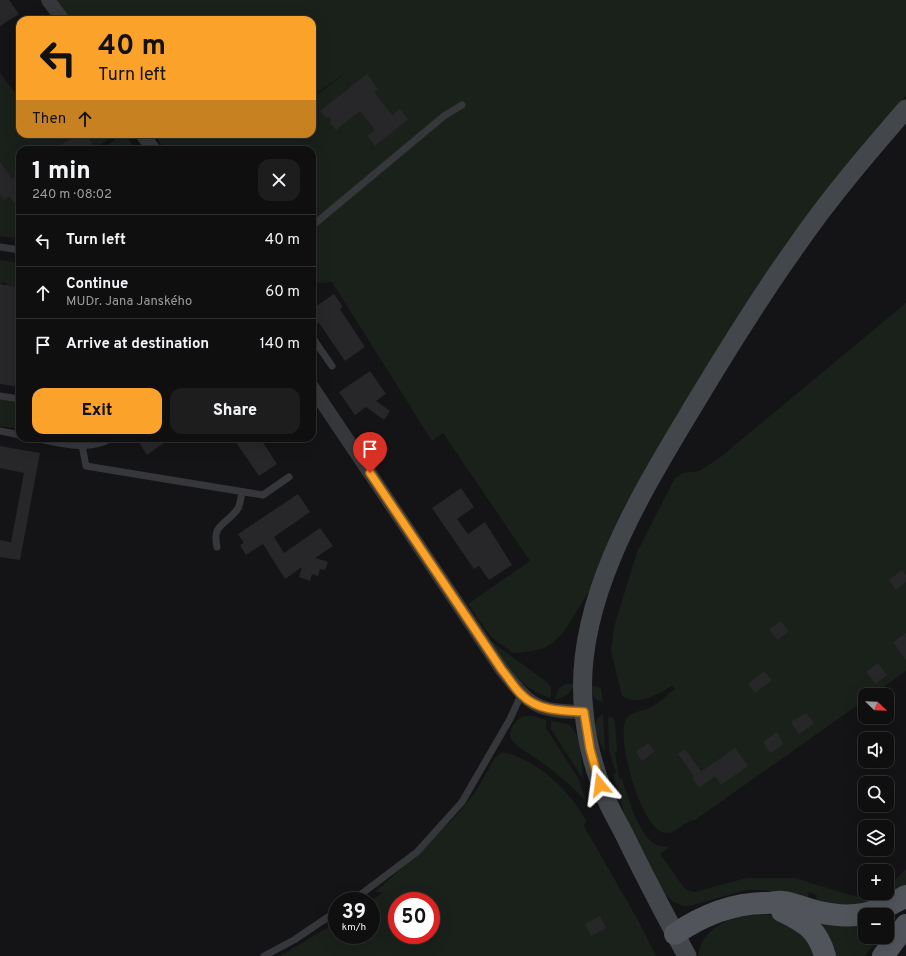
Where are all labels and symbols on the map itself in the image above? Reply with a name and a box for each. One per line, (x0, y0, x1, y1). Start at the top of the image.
pin (353, 432, 387, 473)
north arrow (858, 688, 894, 724)
position arrow (579, 764, 621, 806)
speed limit sign: 50 (388, 892, 440, 944)

